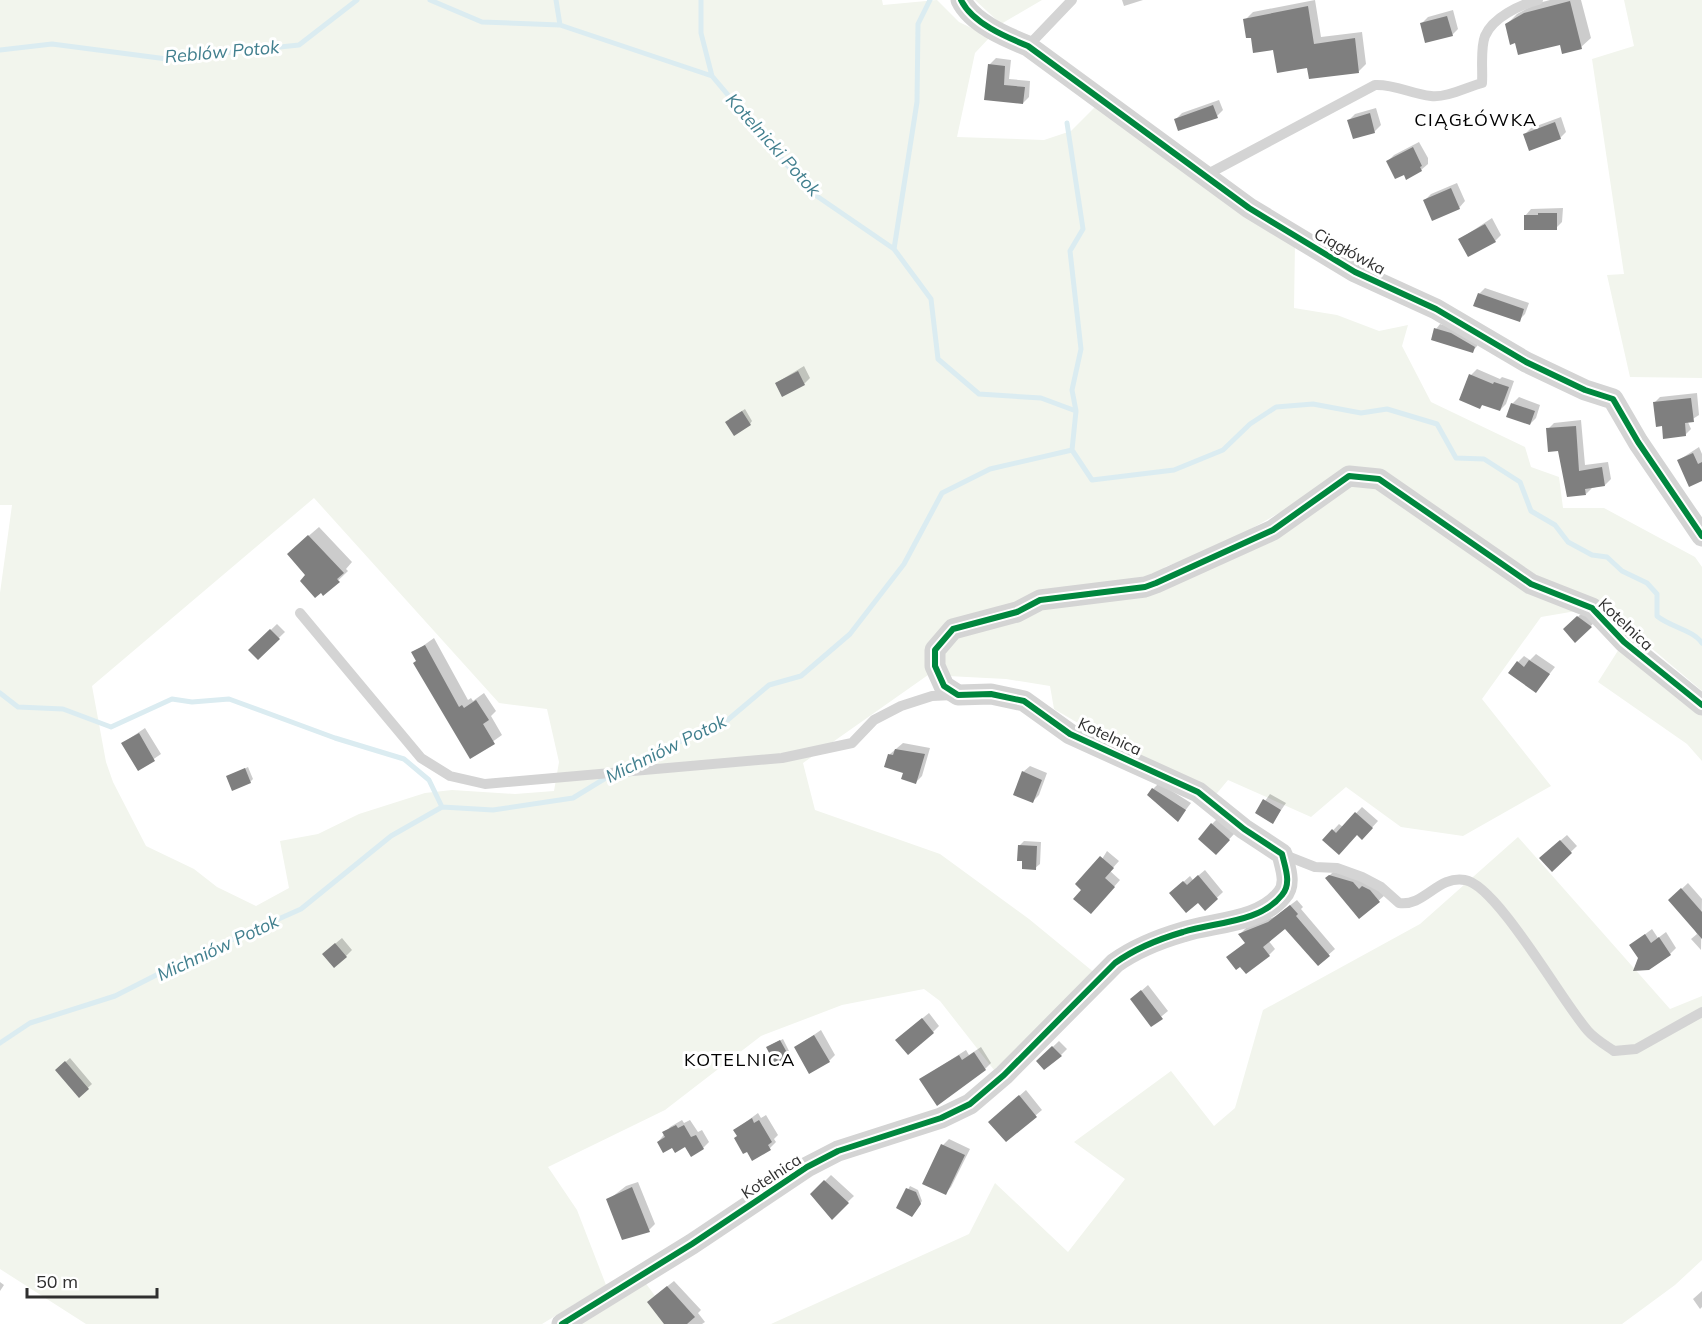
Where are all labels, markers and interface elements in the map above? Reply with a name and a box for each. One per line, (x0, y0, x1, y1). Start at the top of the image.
water label: Reblów Potok (164, 35, 281, 68)
water label: Kotelnicki Potok (721, 88, 826, 202)
district label: CIĄGŁÓWKA (1414, 108, 1538, 131)
street label: Ciągłówka (1311, 223, 1389, 279)
street label: Kotelnica (1594, 594, 1658, 654)
water label: Michniów Potok (602, 709, 731, 788)
street label: Kotelnica (1075, 713, 1145, 759)
water label: Michniów Potok (153, 909, 283, 986)
district label: KOTELNICA (684, 1048, 796, 1071)
street label: Kotelnica (737, 1149, 805, 1203)
scale bar (27, 1261, 158, 1299)
text: 50 m (36, 1270, 78, 1293)

